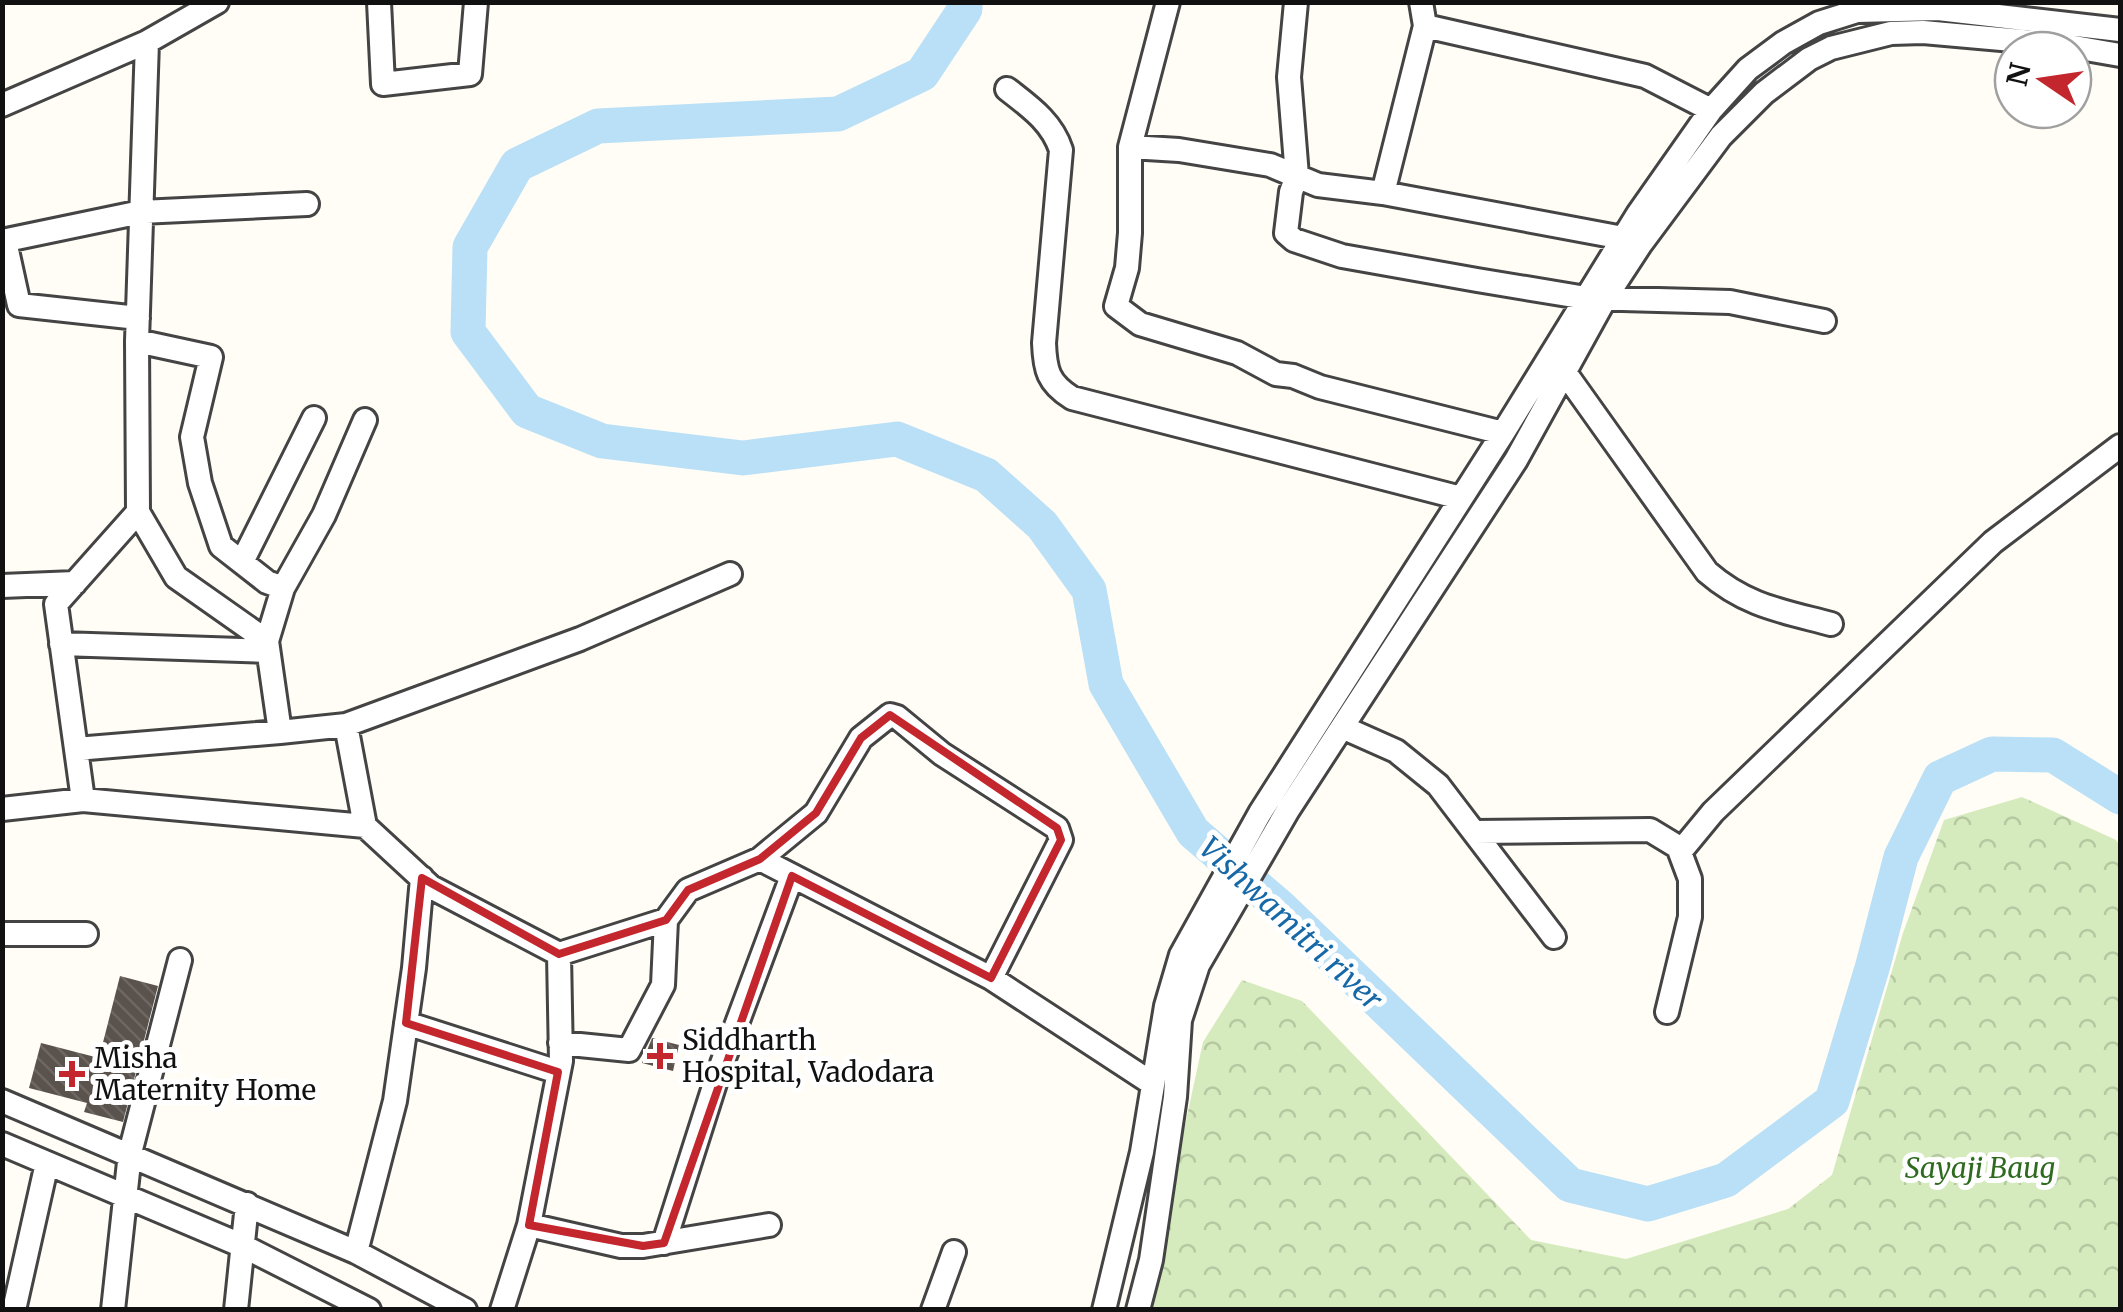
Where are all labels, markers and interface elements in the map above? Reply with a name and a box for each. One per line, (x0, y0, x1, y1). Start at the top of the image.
north arrow (1993, 30, 2093, 130)
text: N (1999, 60, 2039, 89)
water label: Vishwamitri river (1191, 828, 1391, 1018)
place label: Siddharth Hospital, Vadodara (682, 1022, 934, 1090)
place label: Misha Maternity Home (94, 1040, 316, 1108)
marker: Siddharth Hospital, Vadodara (647, 1043, 673, 1069)
marker: Misha Maternity Home (59, 1061, 85, 1087)
park label: Sayaji Baug (1905, 1150, 2055, 1186)

